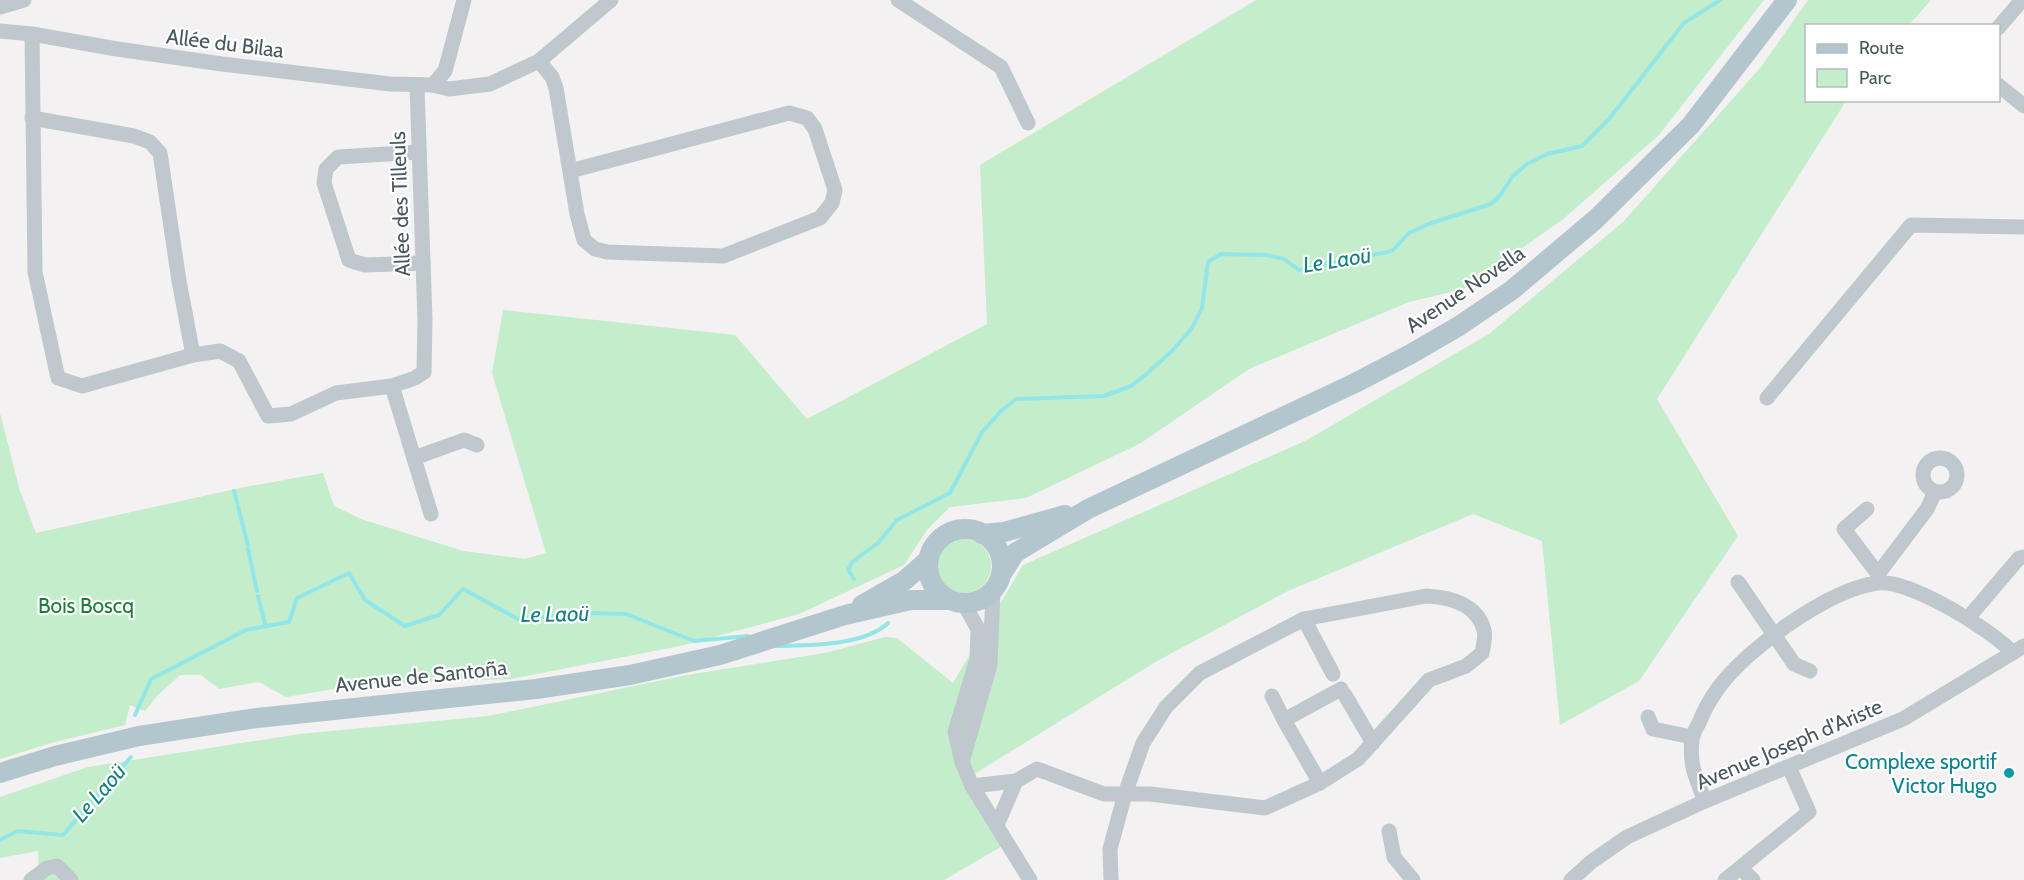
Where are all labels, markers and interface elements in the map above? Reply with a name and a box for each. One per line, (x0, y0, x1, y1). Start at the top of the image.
street label: Allée du Bilaa (165, 23, 285, 63)
legend (1805, 24, 2000, 102)
text: Route (1859, 37, 1904, 59)
text: Parc (1859, 67, 1891, 89)
street label: Allée des Tilleuls (385, 131, 415, 277)
street label: Avenue Novella (1401, 240, 1529, 338)
water label: Le Laoü (1301, 241, 1373, 279)
park label: Bois Boscq (38, 593, 134, 618)
water label: Le Laoü (520, 600, 590, 628)
street label: Avenue de Santoña (334, 655, 508, 697)
street label: Avenue Joseph d'Ariste (1692, 693, 1886, 795)
place label: Complexe sportif Victor Hugo (1845, 749, 1997, 798)
water label: Le Laoü (66, 758, 132, 828)
marker: Complexe sportif Victor Hugo (2002, 766, 2016, 780)

